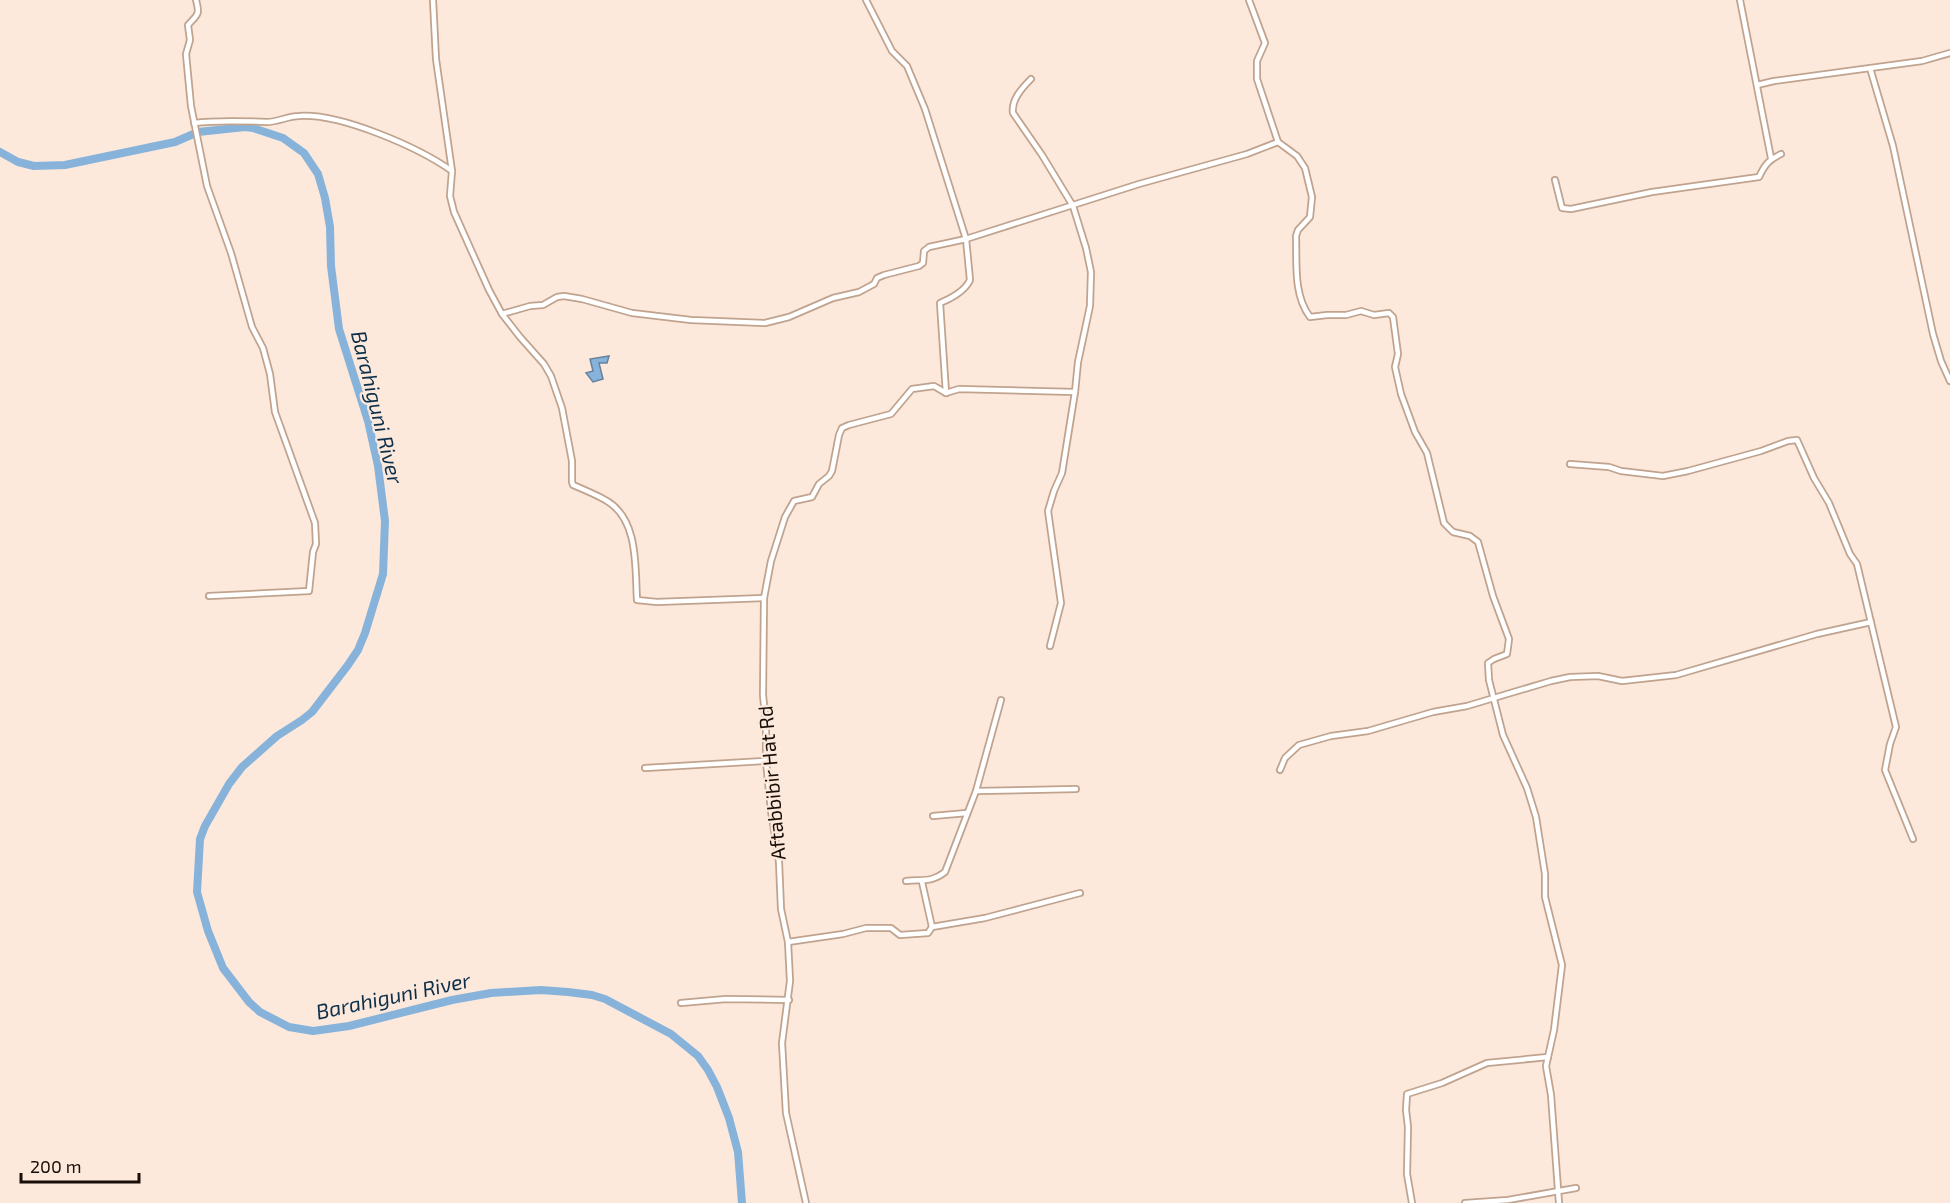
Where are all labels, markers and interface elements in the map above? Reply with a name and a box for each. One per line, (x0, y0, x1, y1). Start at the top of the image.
water label: Barahiguni River (347, 328, 409, 487)
street label: Aftabbibir Hat Rd (752, 705, 790, 861)
water label: Barahiguni River (313, 966, 473, 1024)
scale bar (21, 1146, 140, 1184)
text: 200 m (30, 1155, 82, 1177)

